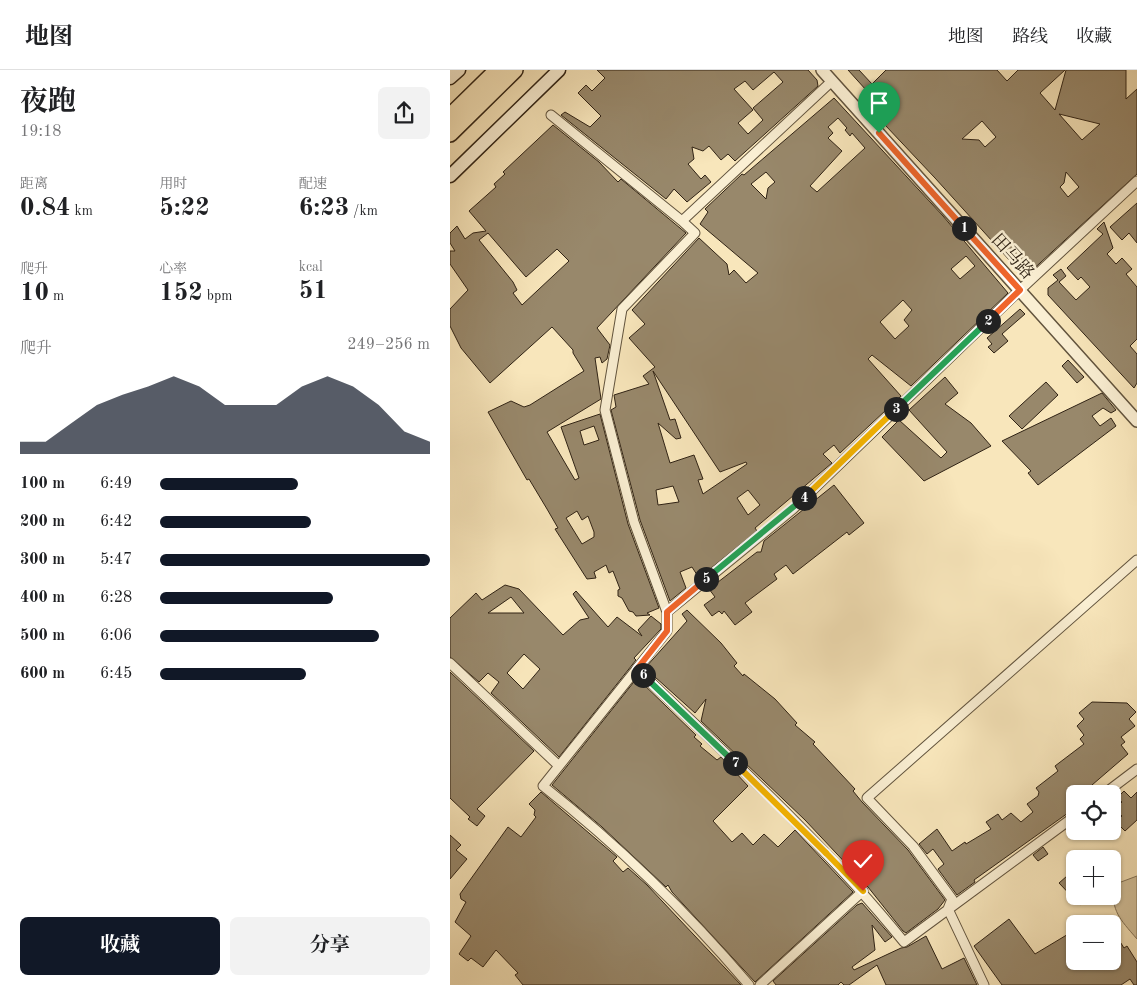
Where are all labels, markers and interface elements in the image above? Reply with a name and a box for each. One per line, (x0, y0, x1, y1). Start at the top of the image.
text: 地图 (25, 26, 73, 50)
text: 地图 (948, 28, 984, 46)
text: 路线 (1012, 28, 1048, 46)
text: 收藏 (1076, 28, 1112, 46)
pin (858, 82, 900, 133)
button: share (378, 87, 430, 139)
text: 夜跑 (20, 89, 76, 117)
icon: arrive (865, 89, 893, 117)
text: 19:18 (20, 124, 62, 140)
text: 距离 (20, 177, 48, 191)
text: 用时 (159, 177, 187, 191)
text: 配速 (299, 177, 327, 191)
text: 0.84 (20, 196, 71, 221)
text: 5:22 (159, 196, 210, 221)
text: 6:23 (299, 196, 349, 221)
text: km (71, 204, 93, 218)
text: /km (349, 204, 378, 218)
pin: 1 (952, 216, 976, 240)
text: 1 (960, 221, 969, 235)
street label: 田马路 (988, 229, 1038, 283)
text: kcal (299, 260, 323, 274)
text: 爬升 (20, 262, 48, 276)
text: 心率 (159, 262, 187, 276)
text: 51 (299, 279, 328, 304)
text: 10 (20, 281, 49, 306)
text: 152 (159, 281, 203, 306)
text: m (49, 289, 64, 303)
text: bpm (203, 289, 232, 303)
pin: 2 (976, 308, 1000, 334)
text: 2 (984, 314, 993, 328)
text: 249–256 m (347, 337, 430, 353)
text: 爬升 (20, 341, 52, 357)
pin: 3 (884, 396, 908, 422)
text: 3 (892, 402, 901, 416)
text: 100 m (20, 476, 65, 492)
text: 6:49 (100, 476, 132, 492)
pin: 4 (792, 486, 816, 510)
text: 4 (800, 491, 809, 505)
text: 200 m (20, 514, 65, 530)
text: 6:42 (100, 514, 132, 530)
text: 300 m (20, 552, 65, 568)
text: 5:47 (100, 552, 132, 568)
pin: 5 (694, 566, 718, 592)
text: 5 (702, 572, 711, 586)
text: 400 m (20, 590, 65, 606)
text: 6:28 (100, 590, 132, 606)
text: 500 m (20, 628, 65, 644)
text: 6:06 (100, 628, 132, 644)
pin: 6 (630, 662, 656, 688)
text: 600 m (20, 666, 65, 682)
text: 6:45 (100, 666, 132, 682)
text: 6 (639, 668, 648, 682)
pin: 7 (722, 750, 748, 776)
text: 7 (731, 756, 740, 770)
map controls (1066, 785, 1121, 970)
button: locate (1066, 785, 1121, 840)
pin (842, 840, 884, 891)
icon: check (849, 847, 877, 875)
button: + (1066, 850, 1121, 905)
button: − (1066, 915, 1121, 970)
button: 收藏 (20, 917, 220, 975)
button: 分享 (230, 917, 430, 975)

